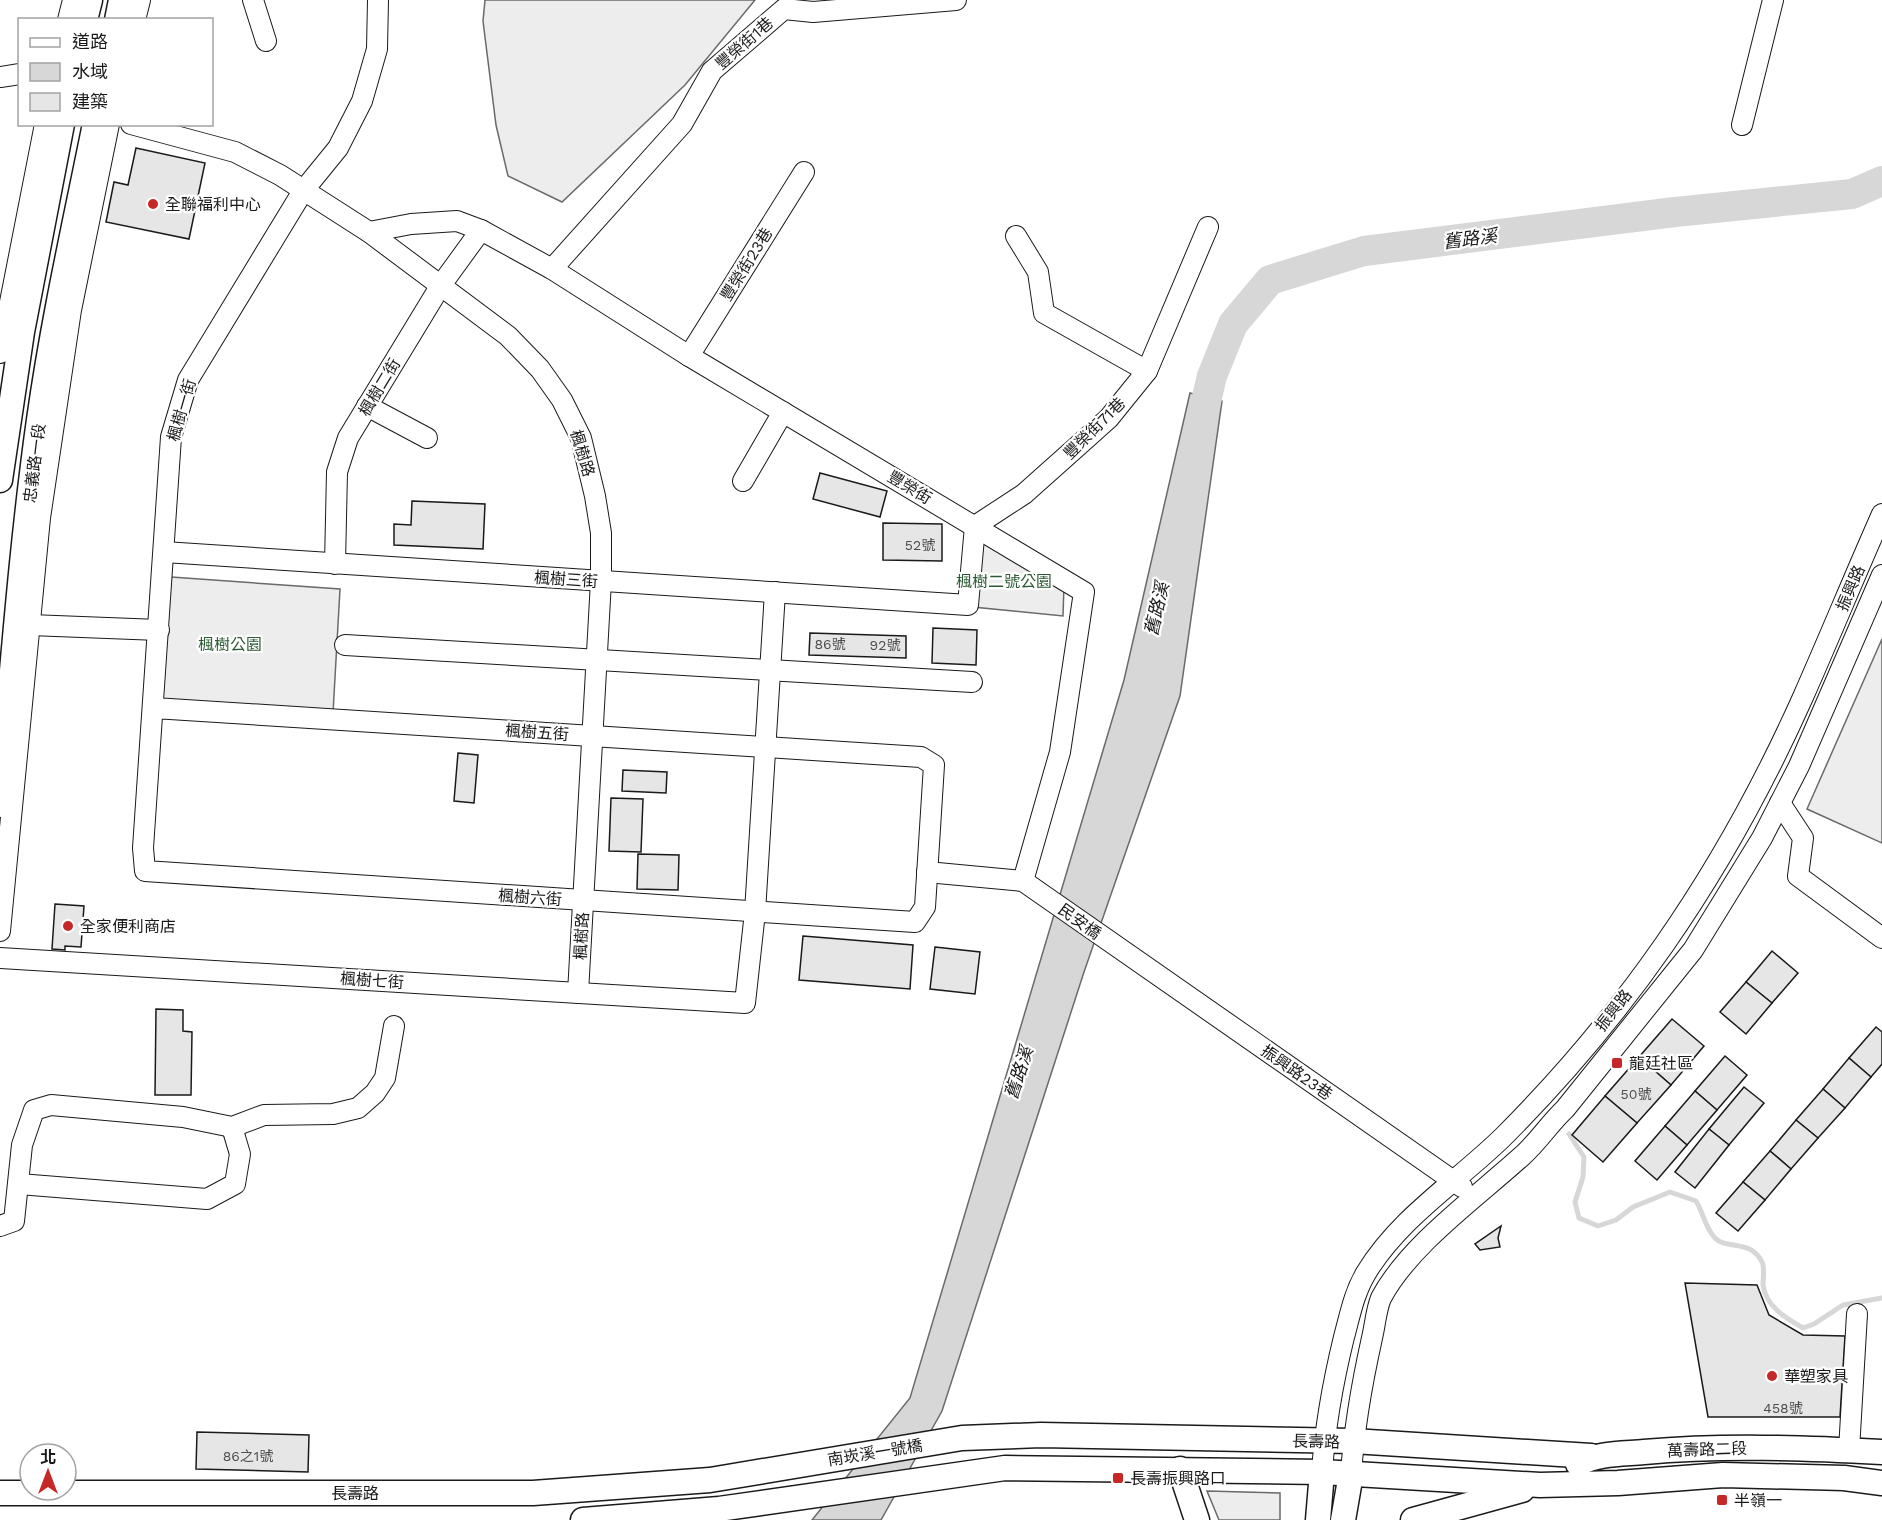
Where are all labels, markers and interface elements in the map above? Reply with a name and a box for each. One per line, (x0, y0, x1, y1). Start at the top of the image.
street label: 豐榮街1巷 (712, 13, 777, 74)
legend (18, 18, 213, 126)
text: 道路 (72, 31, 108, 52)
text: 水域 (72, 61, 108, 82)
text: 建築 (72, 91, 108, 112)
place label: 全聯福利中心 (165, 195, 261, 214)
marker: 全聯福利中心 (146, 197, 160, 211)
street label: 豐榮街23巷 (716, 224, 776, 304)
water label: 舊路溪 (1442, 224, 1501, 252)
street label: 楓樹二街 (355, 355, 404, 420)
street label: 楓樹一街 (164, 377, 199, 444)
street label: 豐榮街71巷 (1060, 394, 1129, 463)
street label: 忠義路一段 (20, 422, 49, 504)
street label: 楓樹路 (566, 427, 599, 479)
street label: 豐榮街 (884, 467, 935, 508)
house number: 52號 (905, 537, 935, 553)
street label: 振興路 (1832, 562, 1869, 614)
street label: 楓樹三街 (533, 568, 599, 591)
park label: 楓樹二號公園 (956, 572, 1052, 591)
water label: 舊路溪 (1140, 577, 1173, 638)
park label: 楓樹公園 (198, 635, 262, 654)
house number: 86號 (814, 636, 846, 652)
house number: 92號 (870, 637, 900, 653)
street label: 楓樹五街 (504, 721, 570, 744)
street label: 楓樹六街 (497, 886, 563, 909)
street label: 民安橋 (1055, 900, 1105, 943)
street label: 楓樹路 (571, 912, 592, 960)
place label: 全家便利商店 (80, 917, 176, 936)
marker: 全家便利商店 (61, 919, 75, 933)
street label: 楓樹七街 (339, 969, 405, 992)
street label: 振興路 (1591, 986, 1636, 1035)
water label: 舊路溪 (1000, 1041, 1038, 1102)
street label: 振興路23巷 (1257, 1041, 1336, 1104)
place label: 龍廷社區 (1629, 1054, 1693, 1073)
marker: 龍廷社區 (1610, 1056, 1624, 1070)
house number: 50號 (1621, 1086, 1651, 1102)
place label: 華塑家具 (1784, 1367, 1848, 1386)
marker: 華塑家具 (1765, 1369, 1779, 1383)
house number: 458號 (1763, 1400, 1803, 1416)
street label: 長壽路 (1292, 1432, 1340, 1451)
street label: 南崁溪一號橋 (826, 1436, 924, 1469)
street label: 萬壽路二段 (1667, 1439, 1747, 1460)
north arrow (18, 1442, 78, 1502)
text: 北 (40, 1448, 56, 1467)
house number: 86之1號 (223, 1448, 273, 1464)
place label: 長壽振興路口 (1130, 1469, 1226, 1488)
marker: 長壽振興路口 (1111, 1471, 1125, 1485)
street label: 長壽路 (331, 1484, 379, 1503)
place label: 半嶺一 (1734, 1491, 1782, 1510)
marker: 半嶺一 (1715, 1493, 1729, 1507)

